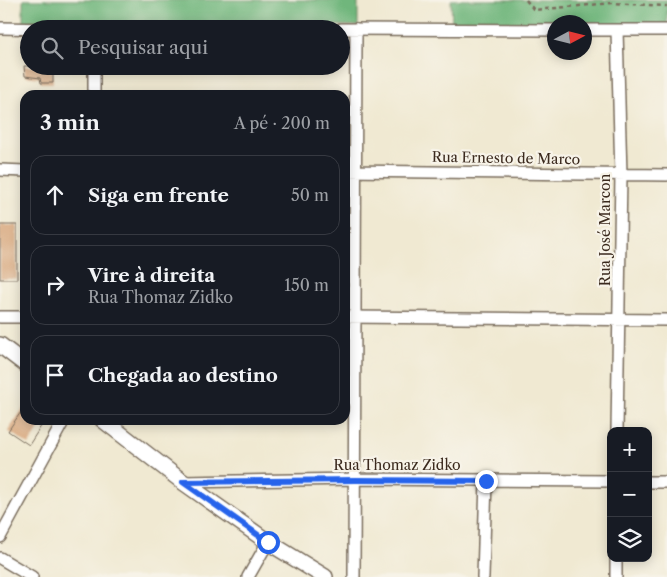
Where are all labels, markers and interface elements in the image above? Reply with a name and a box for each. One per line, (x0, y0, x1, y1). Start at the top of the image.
north arrow (547, 15, 592, 60)
search box (20, 20, 350, 75)
icon: search (38, 34, 66, 62)
text: Pesquisar aqui (78, 36, 208, 59)
text: 3 min (40, 110, 100, 135)
text: A pé · 200 m (234, 113, 330, 133)
street label: Rua Ernesto de Marco (432, 148, 580, 168)
street label: Rua José Marcon (596, 173, 614, 286)
icon: ahead (41, 181, 69, 209)
text: Siga em frente (88, 184, 229, 207)
text: 50 m (291, 185, 329, 205)
text: Vire à direita (88, 264, 215, 287)
icon: right (41, 271, 69, 299)
text: 150 m (284, 275, 329, 295)
text: Rua Thomaz Zidko (88, 287, 233, 307)
icon: arrive (41, 361, 69, 389)
text: Chegada ao destino (88, 364, 278, 387)
map controls (607, 427, 652, 562)
button: + (607, 427, 652, 472)
street label: Rua Thomaz Zidko (333, 456, 461, 474)
route end (475, 470, 498, 493)
button: − (607, 472, 652, 517)
button: layers (607, 517, 652, 562)
route start (257, 531, 280, 554)

